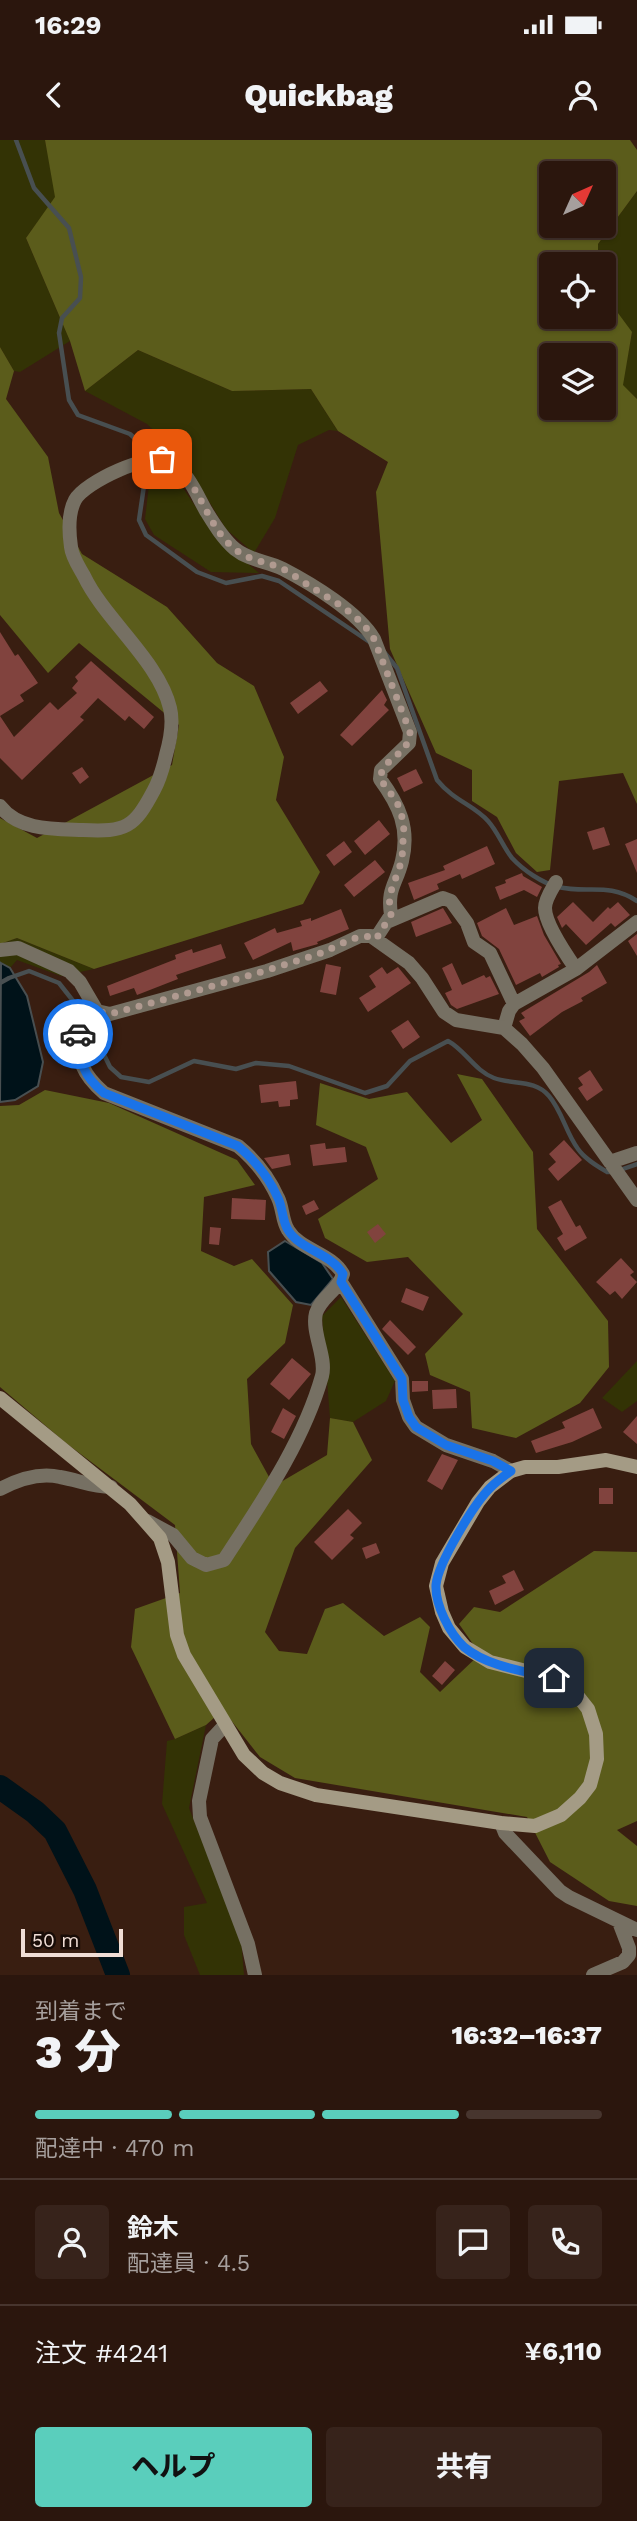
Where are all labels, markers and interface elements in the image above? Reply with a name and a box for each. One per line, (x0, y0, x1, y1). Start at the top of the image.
text: 16:29 (35, 10, 102, 40)
icon: back (35, 76, 73, 114)
text: Quickbag (244, 76, 393, 114)
icon: person (564, 76, 602, 114)
north arrow (539, 161, 616, 238)
map controls (539, 161, 616, 420)
button: locate (539, 252, 616, 329)
button: layers (539, 343, 616, 420)
pin (132, 429, 192, 489)
icon: bag (143, 440, 181, 478)
courier (43, 999, 113, 1069)
icon: car (59, 1015, 97, 1053)
pin (524, 1648, 584, 1708)
icon: home (535, 1659, 573, 1697)
scale bar (21, 1926, 122, 1958)
text: 50 m (32, 1929, 79, 1952)
text: 到着まで (35, 1998, 127, 2025)
text: 16:32–16:37 (451, 2020, 602, 2050)
text: 3 分 (35, 2025, 121, 2079)
text: 配達中 · 470 m (35, 2135, 194, 2162)
button: person (35, 2205, 109, 2279)
button: chat (436, 2205, 510, 2279)
button: phone (528, 2205, 602, 2279)
text: 鈴木 (127, 2213, 179, 2243)
text: 配達員 · 4.5 (127, 2250, 250, 2277)
text: ¥6,110 (525, 2336, 602, 2366)
text: 注文 #4241 (35, 2338, 168, 2368)
button: ヘルプ (35, 2427, 312, 2507)
button: 共有 (326, 2427, 602, 2507)

